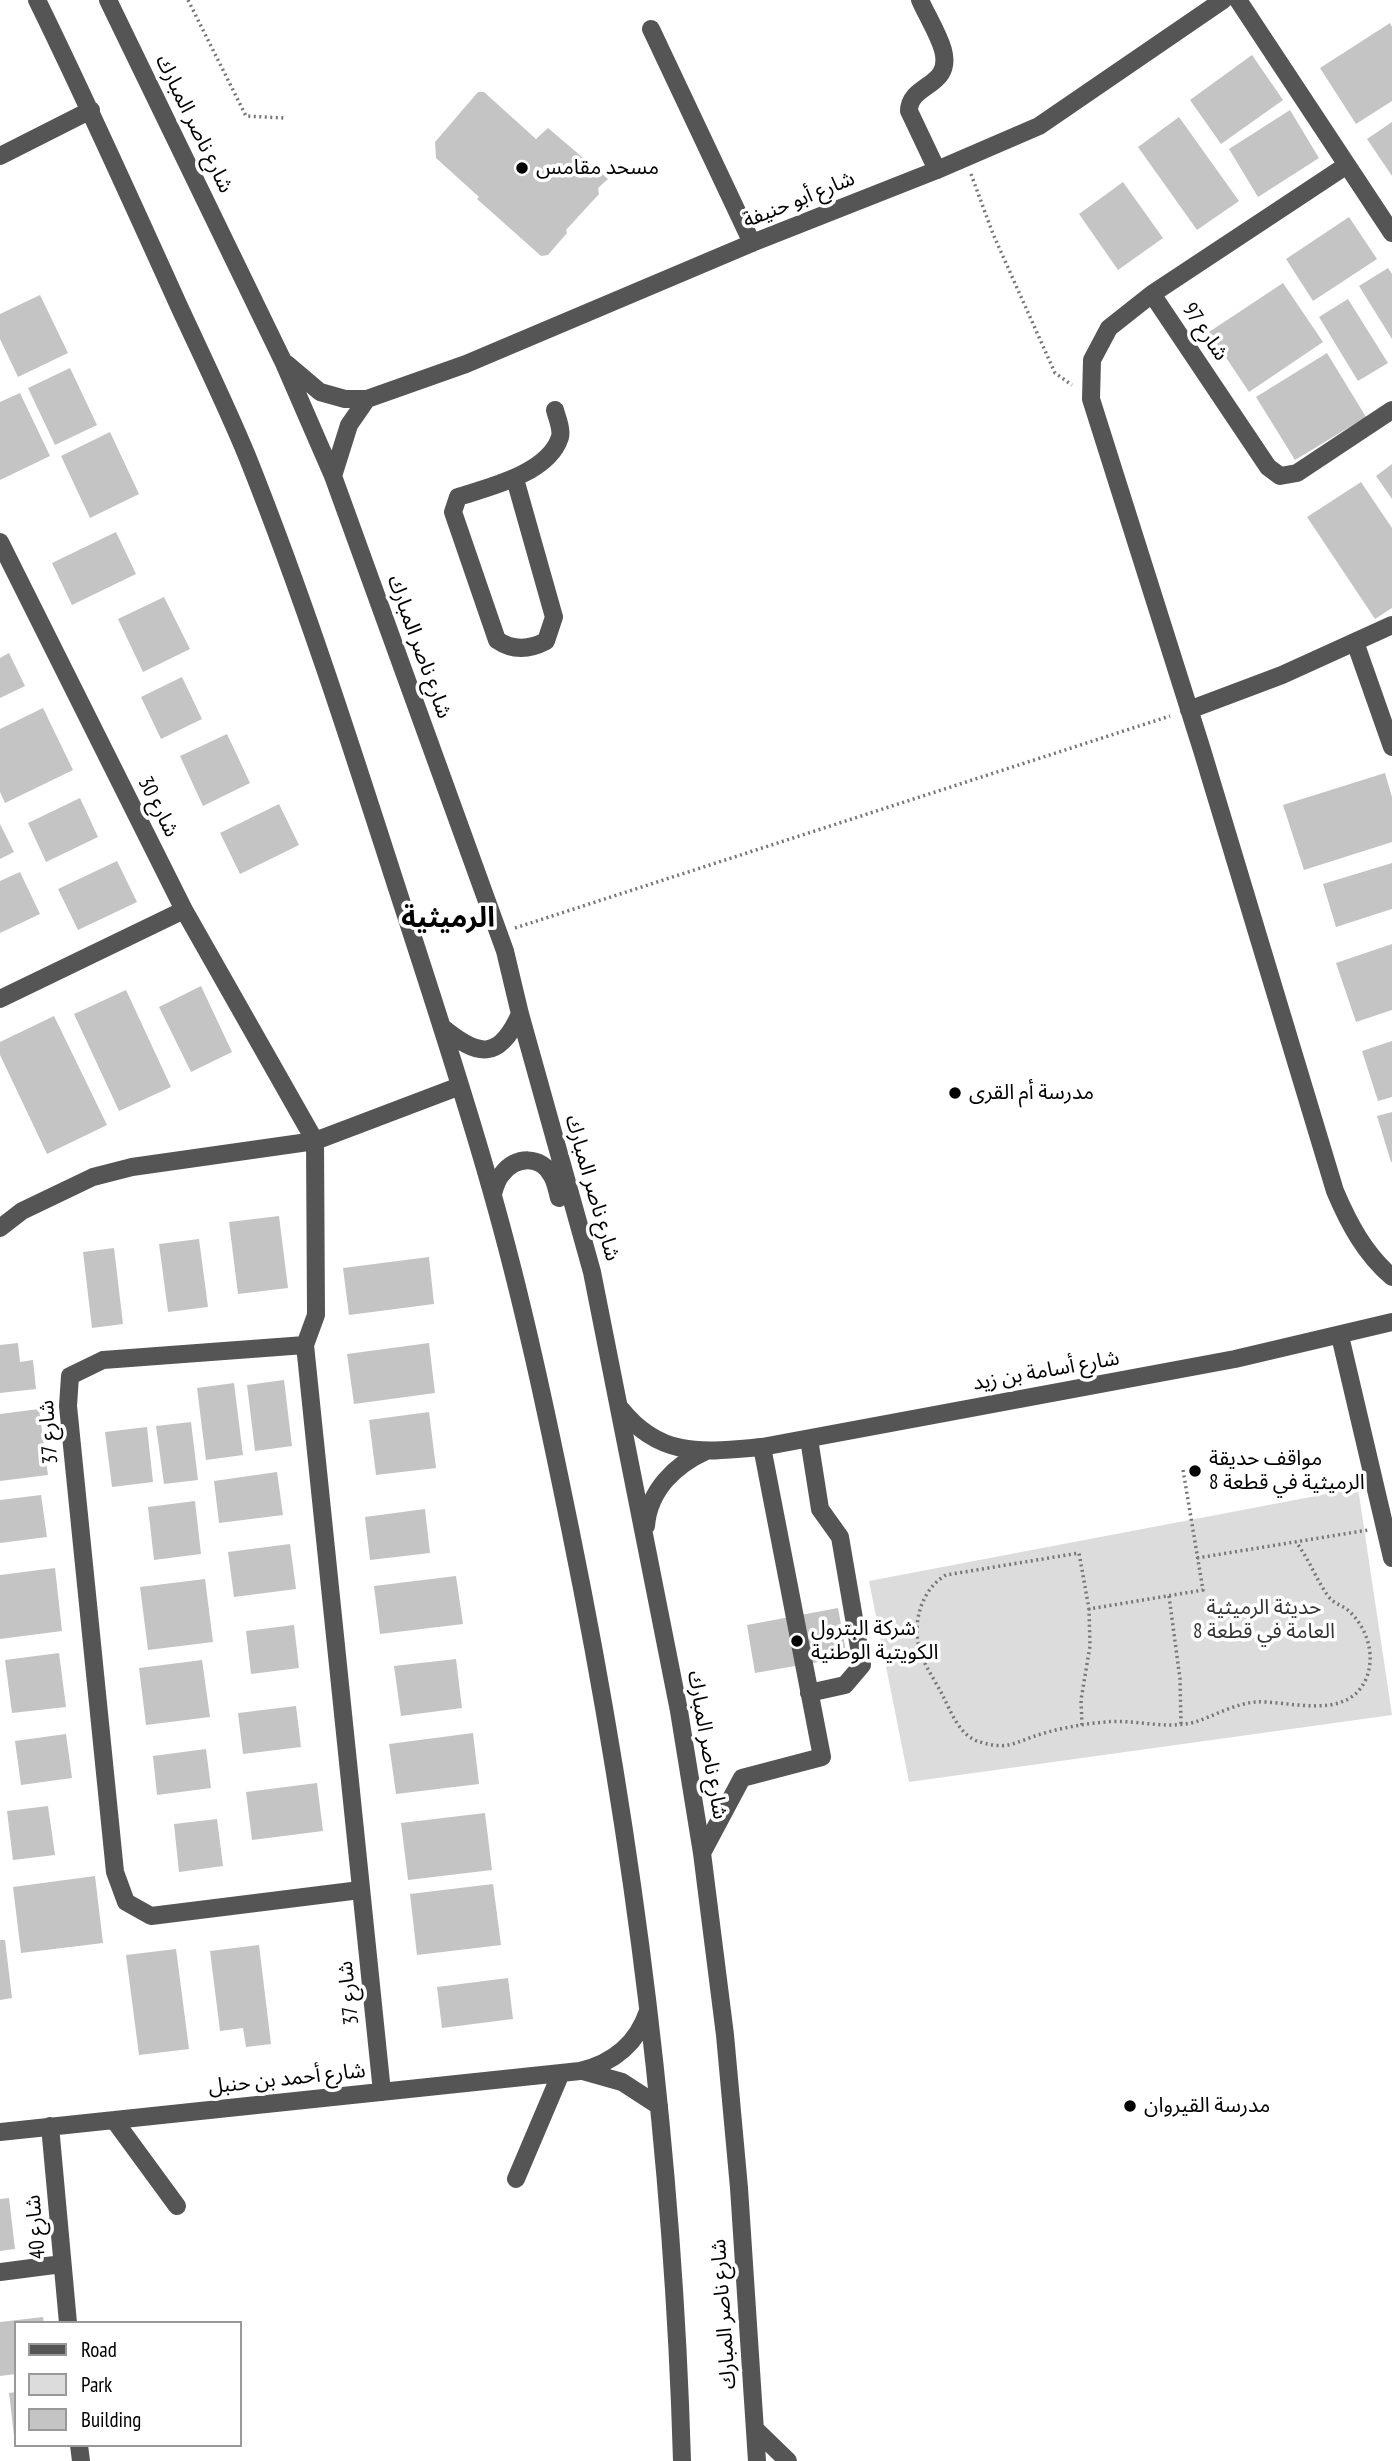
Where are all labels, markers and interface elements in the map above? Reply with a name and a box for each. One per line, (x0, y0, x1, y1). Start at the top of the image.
street label: شارع ناصر المبارك (150, 51, 238, 197)
place label: مسحد مقامس (536, 155, 659, 181)
marker: مسحد مقامس (514, 160, 530, 176)
street label: شارع أبو حنيفة (739, 166, 859, 234)
street label: شارع 97 (1177, 298, 1233, 366)
street label: شارع ناصر المبارك (381, 572, 457, 722)
street label: شارع 30 (132, 773, 184, 841)
district label: الرميثية (401, 902, 495, 936)
place label: مدرسة أم القرى (969, 1080, 1094, 1106)
marker: مدرسة أم القرى (947, 1085, 963, 1101)
street label: شارع ناصر المبارك (559, 1112, 625, 1264)
street label: شارع أسامة بن زيد (971, 1346, 1121, 1396)
street label: شارع 37 (34, 1399, 64, 1465)
place label: مواقف حديقة الرميثية في قطعة 8 (1209, 1446, 1365, 1496)
marker: مواقف حديقة الرميثية في قطعة 8 (1187, 1463, 1203, 1479)
park label: حديثة الرميثية العامة في قطعة 8 (1193, 1595, 1335, 1645)
place label: شركة البترول الكويتية الوطنية (811, 1616, 938, 1666)
marker: شركة البترول الكويتية الوطنية (789, 1633, 805, 1649)
street label: شارع ناصر المبارك (682, 1669, 732, 1821)
street label: شارع 37 (333, 1960, 365, 2026)
street label: شارع أحمد بن حنبل (207, 2058, 367, 2100)
place label: مدرسة القيروان (1144, 2093, 1270, 2119)
marker: مدرسة القيروان (1122, 2098, 1138, 2114)
street label: شارع 40 (21, 2194, 51, 2260)
street label: شارع ناصر المبارك (706, 2238, 742, 2390)
legend (14, 2321, 242, 2447)
text: Road (81, 2336, 117, 2363)
text: Park (81, 2371, 112, 2398)
text: Building (81, 2406, 141, 2433)

